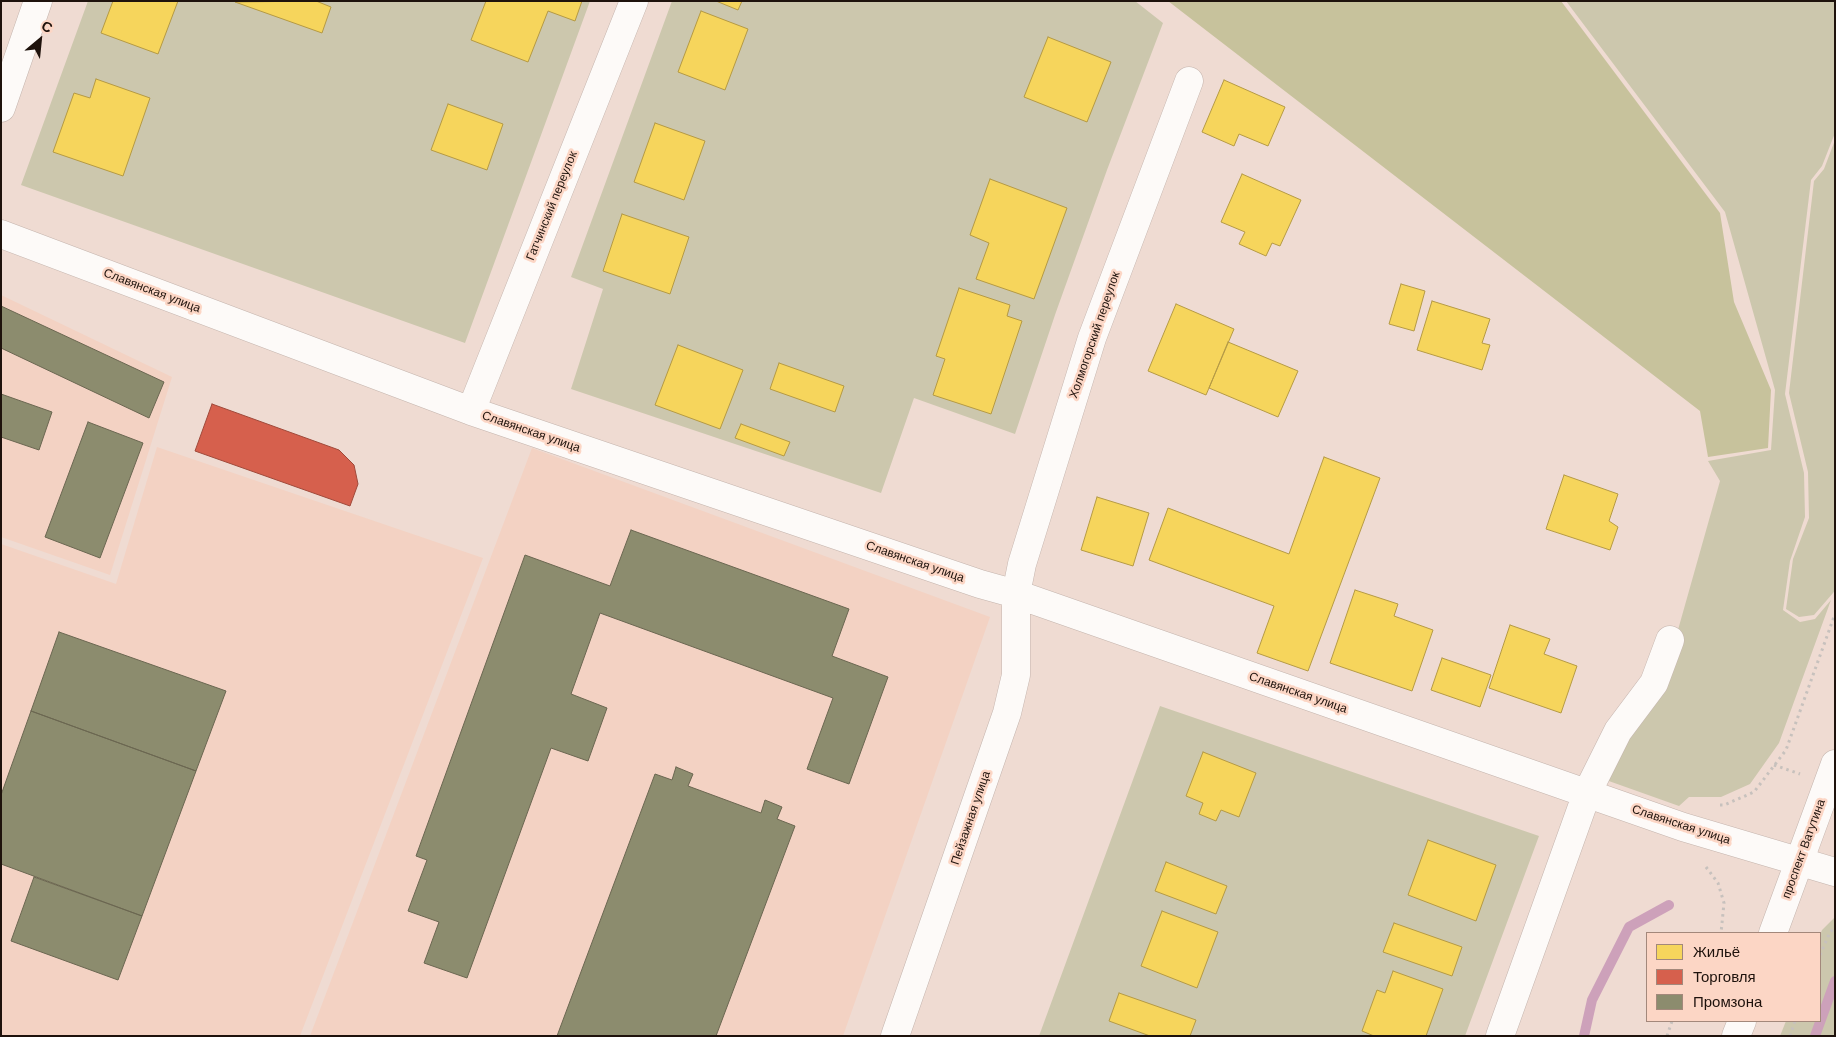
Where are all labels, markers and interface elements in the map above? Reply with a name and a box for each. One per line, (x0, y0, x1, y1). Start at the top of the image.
north arrow (15, 15, 65, 65)
text: С (39, 17, 55, 36)
street label: Гатчинский переулок (524, 149, 580, 263)
street label: Славянская улица (101, 266, 203, 316)
street label: Холмогорский переулок (1067, 270, 1123, 400)
street label: Славянская улица (480, 408, 582, 456)
street label: Славянская улица (864, 538, 966, 586)
street label: Славянская улица (1247, 669, 1349, 717)
street label: Пейзажная улица (948, 769, 994, 867)
street label: проспект Ватутина (1779, 797, 1829, 901)
street label: Славянская улица (1630, 802, 1732, 848)
legend (1646, 932, 1821, 1022)
text: Жильё (1693, 943, 1740, 960)
text: Торговля (1693, 968, 1756, 985)
text: Промзона (1693, 993, 1762, 1010)

